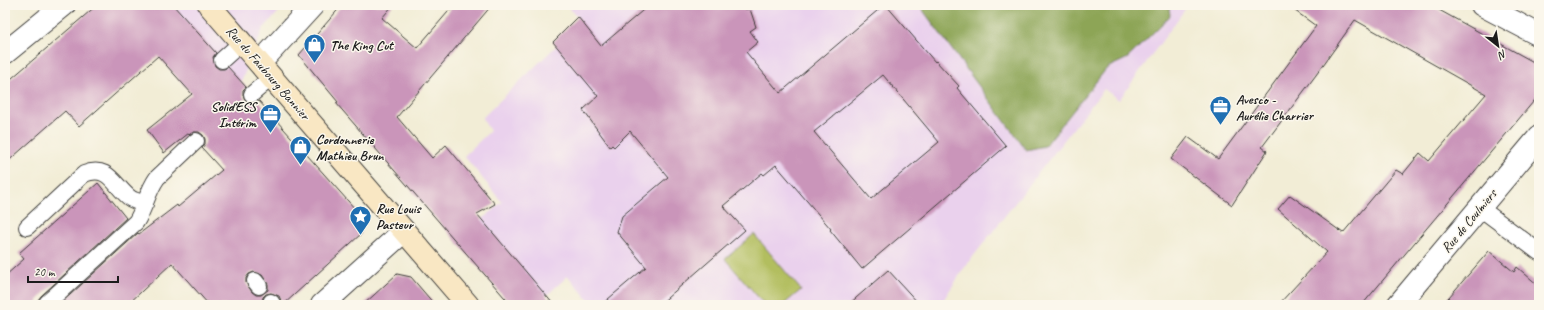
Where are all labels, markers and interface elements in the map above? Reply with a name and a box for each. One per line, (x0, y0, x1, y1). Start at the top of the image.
street label: Rue du Faubourg Bannier (223, 23, 315, 125)
north arrow (1478, 26, 1518, 66)
shop icon: The King Cut (301, 32, 327, 65)
place label: The King Cut (330, 37, 394, 54)
text: N (1495, 47, 1509, 64)
place label: Avesco - Aurélie Charrier (1236, 91, 1315, 124)
office icon: Avesco - Aurélie Charrier (1207, 94, 1233, 127)
place label: Solid'ESS Intérim (211, 98, 258, 131)
office icon: Solid'ESS Intérim (258, 101, 284, 134)
place label: Cordonnerie Mathieu Brun (316, 131, 384, 164)
shop icon: Cordonnerie Mathieu Brun (287, 134, 313, 167)
street label: Rue de Coulmiers (1438, 185, 1501, 256)
place label: Rue Louis Pasteur (376, 200, 422, 233)
place icon: Rue Louis Pasteur (348, 203, 374, 236)
scale bar (28, 258, 118, 284)
text: 20 m (34, 264, 56, 280)

